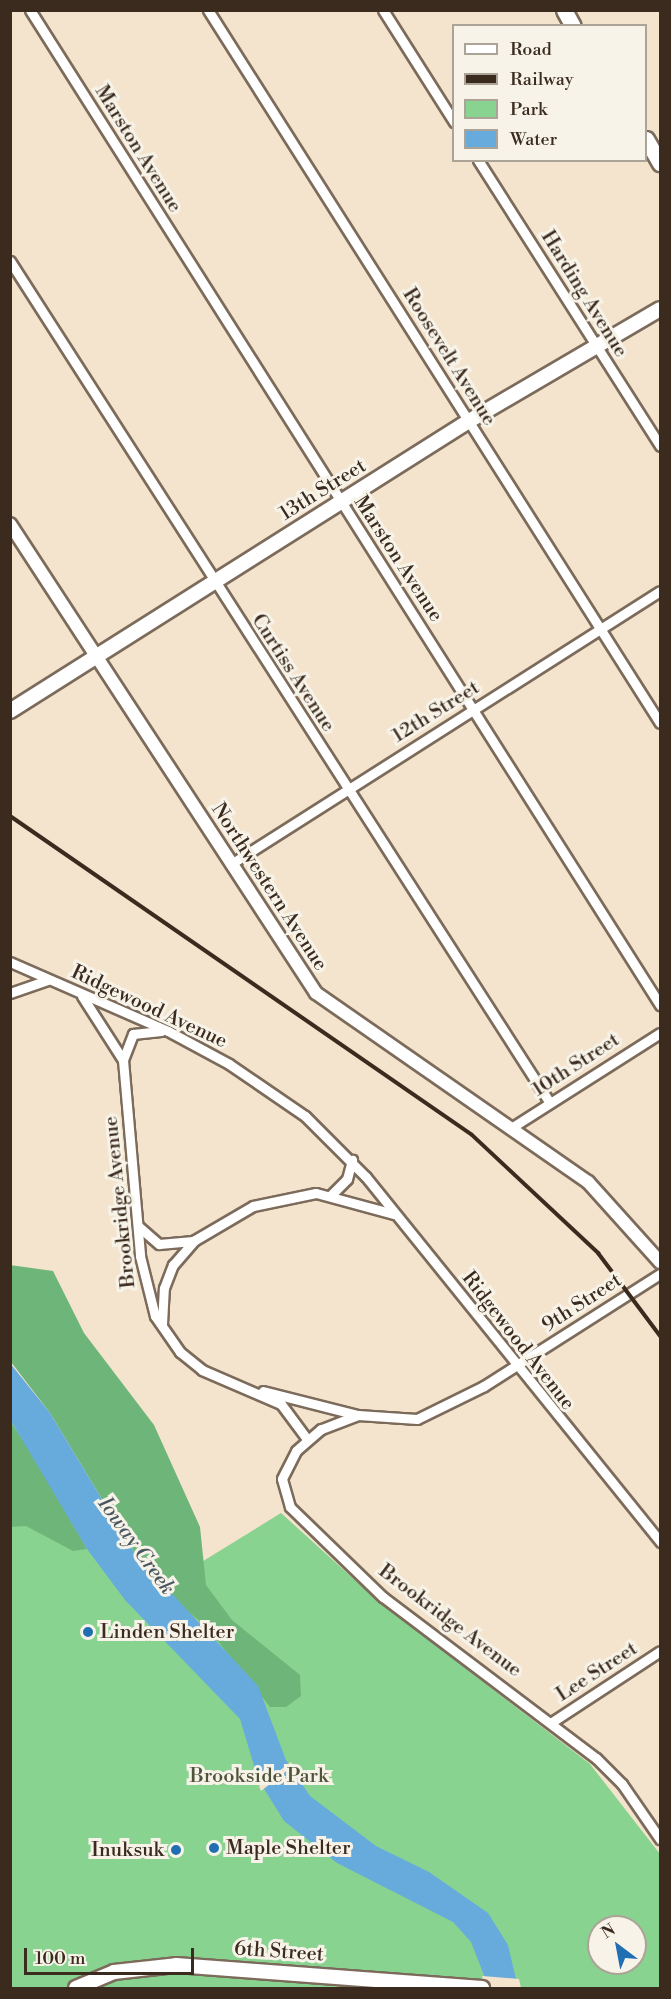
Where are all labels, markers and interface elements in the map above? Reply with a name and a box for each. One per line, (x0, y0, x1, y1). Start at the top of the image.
legend (452, 24, 647, 162)
text: Road (510, 38, 552, 61)
text: Railway (510, 68, 573, 91)
street label: Marston Avenue (89, 81, 187, 217)
text: Park (510, 98, 547, 121)
text: Water (510, 128, 557, 151)
street label: Harding Avenue (535, 226, 633, 362)
street label: Roosevelt Avenue (397, 284, 501, 430)
street label: 13th Street (275, 454, 371, 526)
street label: Marston Avenue (348, 491, 448, 627)
street label: Curtiss Avenue (246, 610, 340, 736)
street label: 12th Street (388, 676, 484, 748)
street label: Northwestern Avenue (206, 799, 332, 975)
street label: Ridgewood Avenue (67, 960, 231, 1054)
street label: 10th Street (528, 1028, 624, 1102)
street label: Brookridge Avenue (99, 1115, 141, 1289)
street label: Ridgewood Avenue (456, 1267, 580, 1415)
street label: 9th Street (538, 1268, 626, 1338)
water label: Ioway Creek (92, 1492, 180, 1600)
street label: Brookridge Avenue (374, 1559, 526, 1683)
place label: Linden Shelter (100, 1620, 234, 1644)
marker: Linden Shelter (81, 1625, 95, 1639)
street label: Lee Street (552, 1637, 642, 1707)
park label: Brookside Park (190, 1764, 328, 1788)
place label: Maple Shelter (226, 1836, 351, 1860)
place label: Inuksuk (91, 1838, 164, 1862)
marker: Maple Shelter (207, 1841, 221, 1855)
marker: Inuksuk (169, 1843, 183, 1857)
north arrow (587, 1915, 647, 1975)
text: N (598, 1920, 619, 1943)
scale bar (27, 1936, 196, 1974)
street label: 6th Street (233, 1937, 325, 1967)
text: 100 m (35, 1947, 86, 1970)

